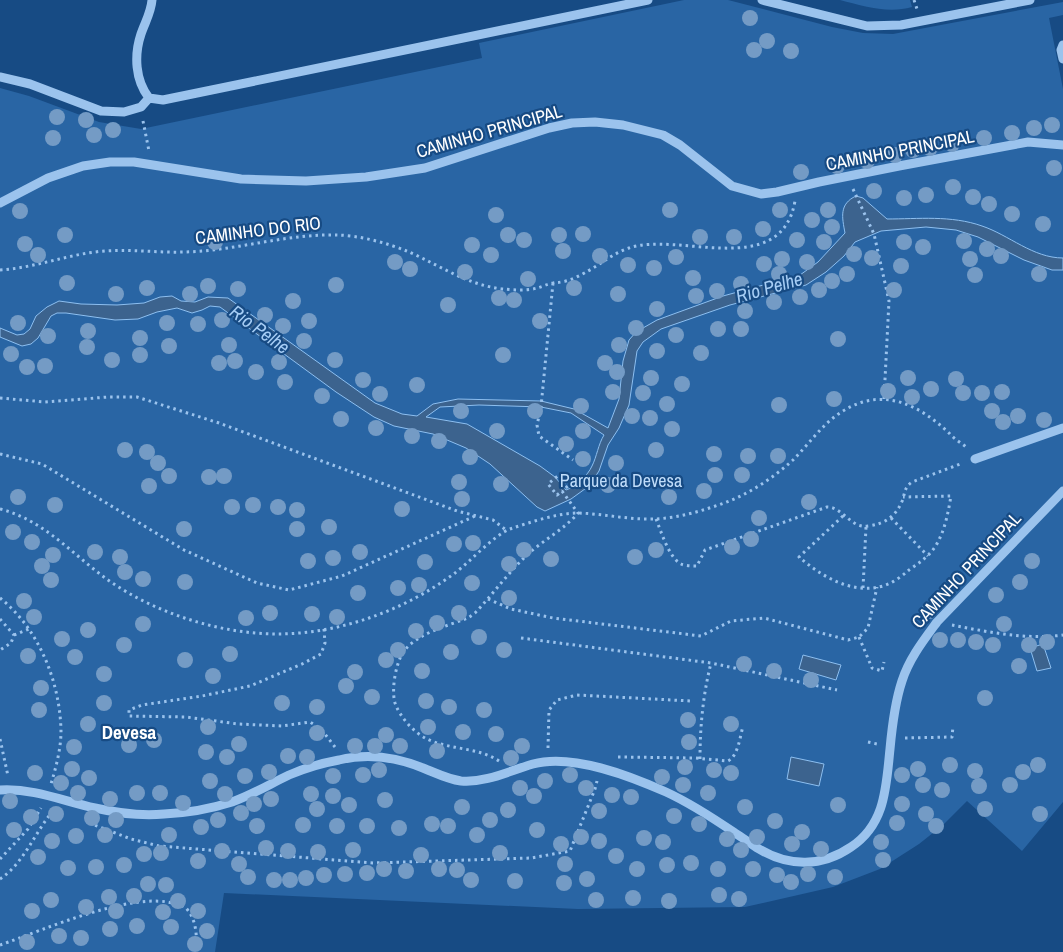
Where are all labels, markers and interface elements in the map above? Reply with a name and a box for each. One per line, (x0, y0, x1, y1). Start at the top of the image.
street label: CAMINHO PRINCIPAL (413, 98, 565, 164)
street label: CAMINHO PRINCIPAL (824, 123, 976, 177)
street label: CAMINHO DO RIO (194, 210, 322, 250)
water label: Rio Pelhe (733, 265, 805, 309)
water label: Rio Pelhe (225, 298, 295, 360)
park label: Parque da Devesa (560, 468, 682, 493)
street label: CAMINHO PRINCIPAL (905, 506, 1027, 634)
district label: Devesa (102, 719, 157, 745)

